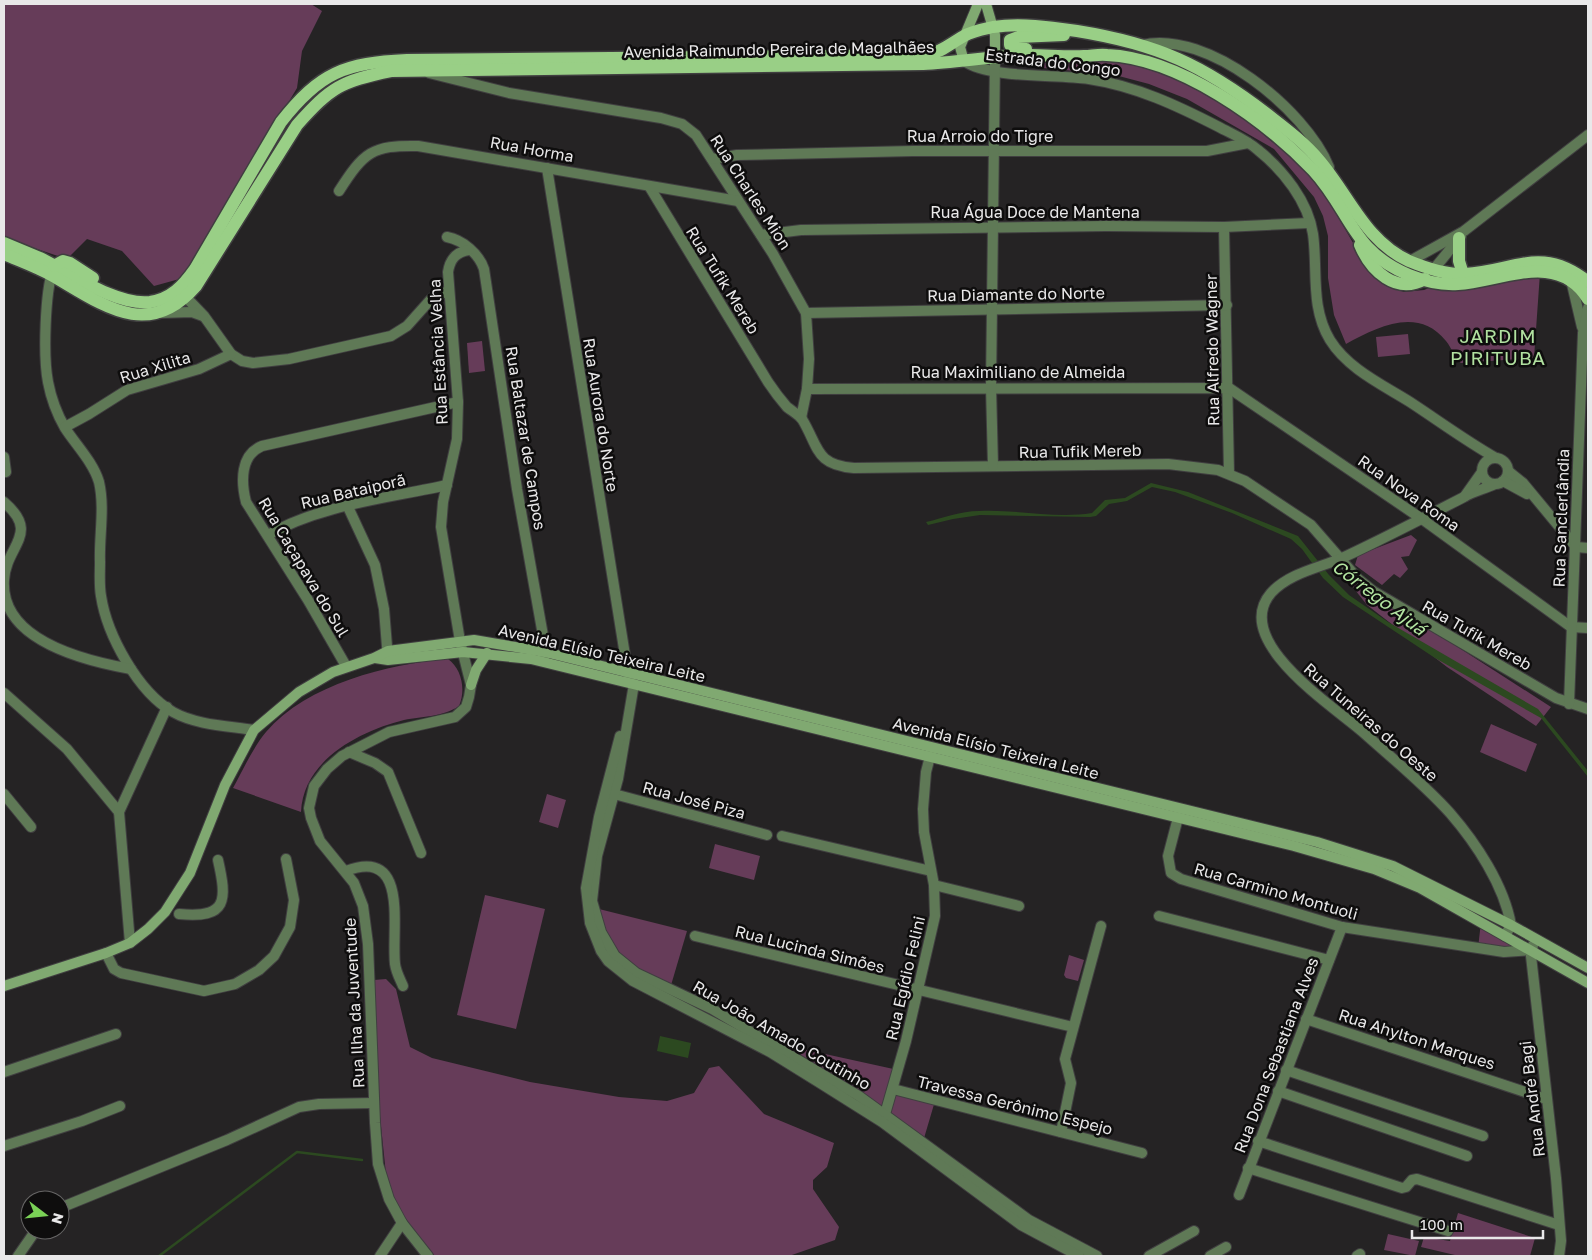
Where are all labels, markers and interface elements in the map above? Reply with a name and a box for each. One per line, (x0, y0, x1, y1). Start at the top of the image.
street label: Avenida Raimundo Pereira de Magalhães (623, 36, 935, 62)
street label: Estrada do Congo (984, 44, 1122, 80)
street label: Rua Arroio do Tigre (907, 126, 1053, 146)
street label: Rua Charles Mion (706, 131, 796, 253)
street label: Rua Horma (489, 132, 575, 166)
street label: Rua Água Doce de Mantena (930, 202, 1140, 222)
street label: Rua Tufik Mereb (682, 223, 764, 338)
street label: Rua Alfredo Wagner (1201, 274, 1223, 426)
street label: Rua Estância Velha (424, 279, 452, 425)
street label: Rua Diamante do Norte (927, 282, 1105, 306)
district label: JARDIM PIRITUBA (1450, 324, 1546, 369)
street label: Rua Aurora do Norte (579, 337, 623, 493)
street label: Rua Baltazar de Campos (502, 345, 550, 531)
street label: Rua Xilita (117, 347, 193, 387)
street label: Rua Maximiliano de Almeida (911, 362, 1125, 382)
street label: Rua Tufik Mereb (1018, 440, 1142, 462)
street label: Rua Sanclerlândia (1549, 448, 1573, 588)
street label: Rua Nova Roma (1354, 450, 1464, 536)
street label: Rua Bataiporã (299, 469, 407, 513)
street label: Rua Caçapava do Sul (254, 493, 354, 641)
water label: Córrego Ajuá (1328, 555, 1432, 641)
street label: Rua Tufik Mereb (1419, 596, 1535, 674)
street label: Avenida Elísio Teixeira Leite (497, 619, 707, 687)
street label: Rua Tuneiras do Oeste (1300, 658, 1442, 786)
street label: Avenida Elísio Teixeira Leite (891, 713, 1101, 783)
street label: Rua José Piza (640, 777, 748, 823)
street label: Rua Carmino Montuoli (1192, 858, 1360, 924)
street label: Rua Egídio Felini (881, 914, 929, 1042)
street label: Rua Ilha da Juventude (340, 917, 368, 1089)
street label: Rua Lucinda Simões (733, 921, 887, 977)
street label: Rua Dona Sebastiana Alves (1229, 954, 1323, 1156)
street label: Rua João Amado Coutinho (690, 976, 874, 1094)
street label: Rua Ahylton Marques (1336, 1004, 1498, 1074)
street label: Rua André Bagi (1515, 1040, 1549, 1158)
street label: Travessa Gerônimo Espejo (915, 1071, 1115, 1139)
north arrow (20, 1190, 70, 1240)
scale bar (1412, 1208, 1543, 1240)
text: N (48, 1211, 68, 1226)
text: 100 m (1420, 1215, 1463, 1233)

